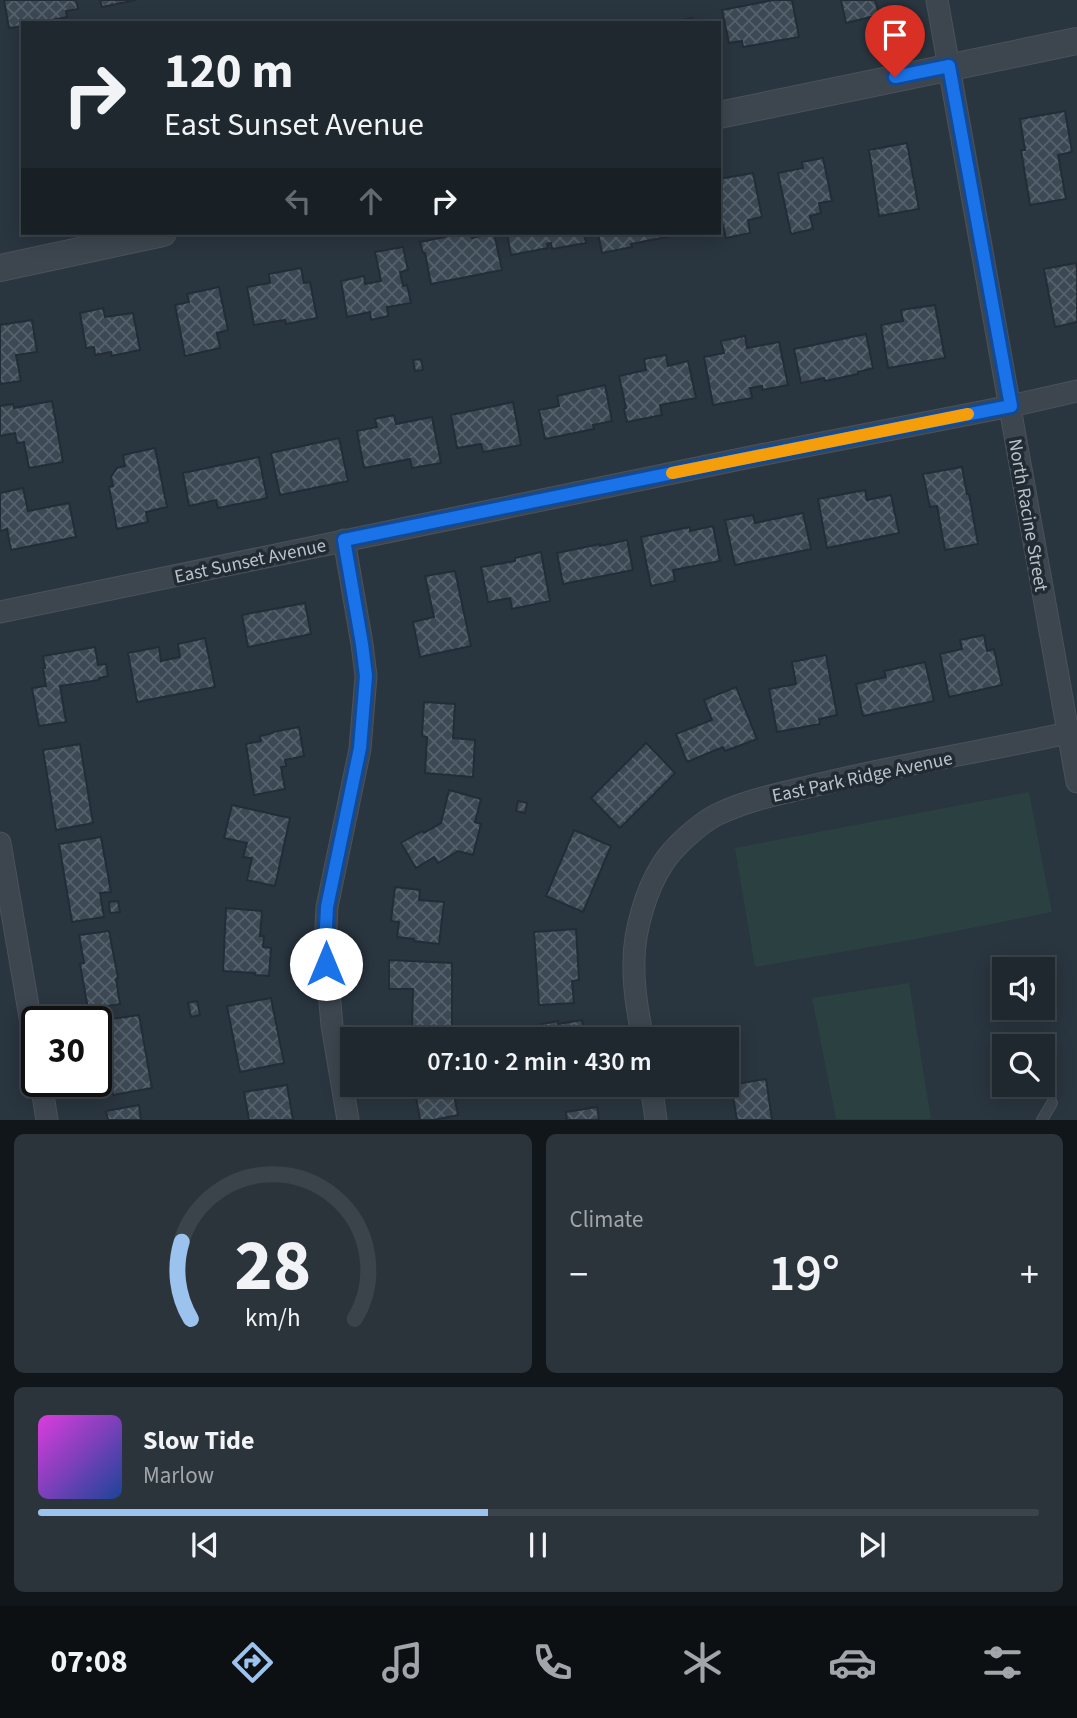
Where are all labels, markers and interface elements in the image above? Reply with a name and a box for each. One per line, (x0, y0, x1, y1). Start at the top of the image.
pin (865, 5, 925, 77)
icon: arrive (876, 16, 914, 54)
text: 120 m (164, 37, 293, 107)
icon: right (49, 49, 140, 140)
text: East Sunset Avenue (164, 102, 424, 148)
icon: left (279, 182, 317, 220)
icon: ahead (352, 182, 390, 220)
icon: right (425, 182, 463, 220)
street label: North Racine Street (1001, 437, 1054, 594)
street label: East Sunset Avenue (172, 532, 329, 591)
street label: East Park Ridge Avenue (770, 745, 955, 810)
position arrow (289, 927, 363, 1001)
map controls (992, 957, 1055, 1097)
button: sound (992, 957, 1055, 1020)
speed limit sign: 30 (21, 1006, 112, 1097)
button: search (992, 1034, 1055, 1097)
text: 07:10 · 2 min · 430 m (427, 1043, 652, 1080)
text: Climate (570, 1203, 643, 1236)
text: 28 (234, 1215, 311, 1319)
text: 19° (769, 1237, 840, 1311)
text: − (570, 1248, 588, 1302)
text: + (1020, 1248, 1039, 1302)
text: km/h (245, 1300, 301, 1336)
text: Slow Tide (143, 1422, 254, 1459)
text: Marlow (143, 1459, 214, 1492)
icon: previous (186, 1526, 224, 1564)
icon: pause (519, 1526, 557, 1564)
icon: next (853, 1526, 891, 1564)
icon: directions (228, 1638, 277, 1687)
icon: music (378, 1638, 427, 1687)
icon: phone (528, 1638, 577, 1687)
icon: climate (678, 1638, 727, 1687)
icon: car (828, 1638, 877, 1687)
icon: filters (978, 1638, 1027, 1687)
text: 07:08 (50, 1639, 128, 1685)

